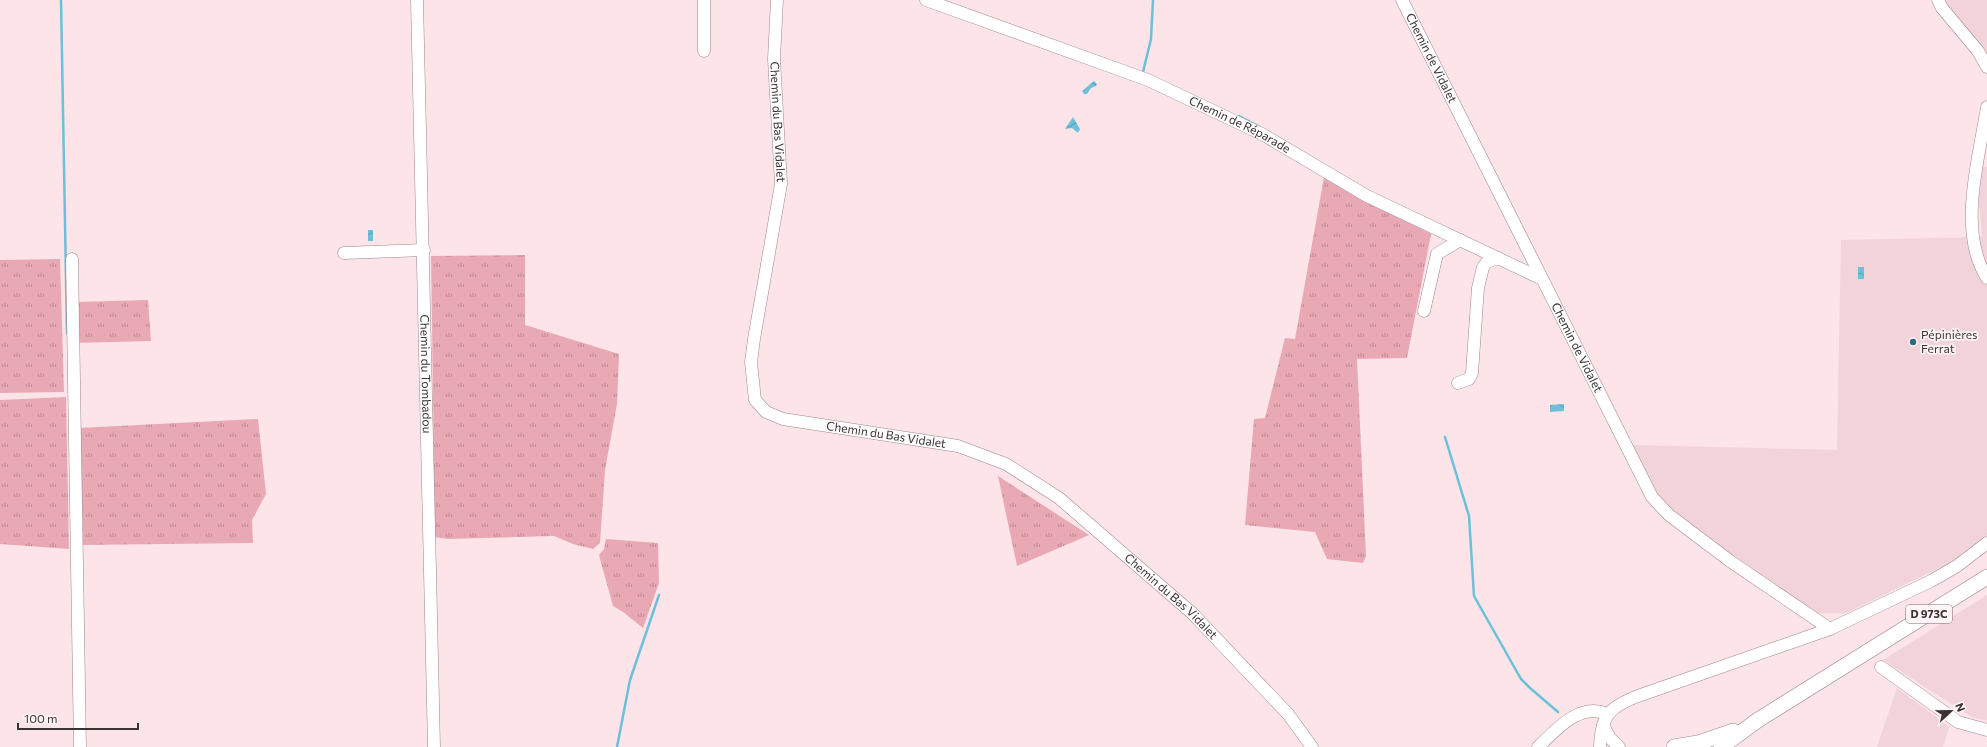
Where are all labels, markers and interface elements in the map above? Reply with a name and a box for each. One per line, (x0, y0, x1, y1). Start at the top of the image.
street label: Chemin de Vidalet (1404, 10, 1461, 105)
street label: Chemin du Bas Vidalet (768, 61, 789, 183)
street label: Chemin de Réparade (1187, 93, 1293, 155)
street label: Chemin de Vidalet (1549, 300, 1606, 394)
street label: Chemin du Tombadou (418, 314, 435, 433)
place label: Pépinières Ferrat (1921, 327, 1978, 355)
marker: Pépinières Ferrat (1908, 337, 1918, 347)
street label: Chemin du Bas Vidalet (825, 418, 947, 450)
street label: Chemin du Bas Vidalet (1122, 550, 1221, 642)
road number: D 973C (1906, 605, 1952, 623)
north arrow (1931, 691, 1971, 731)
text: N (1953, 701, 1968, 713)
scale bar (18, 705, 138, 731)
text: 100 m (24, 711, 58, 725)

